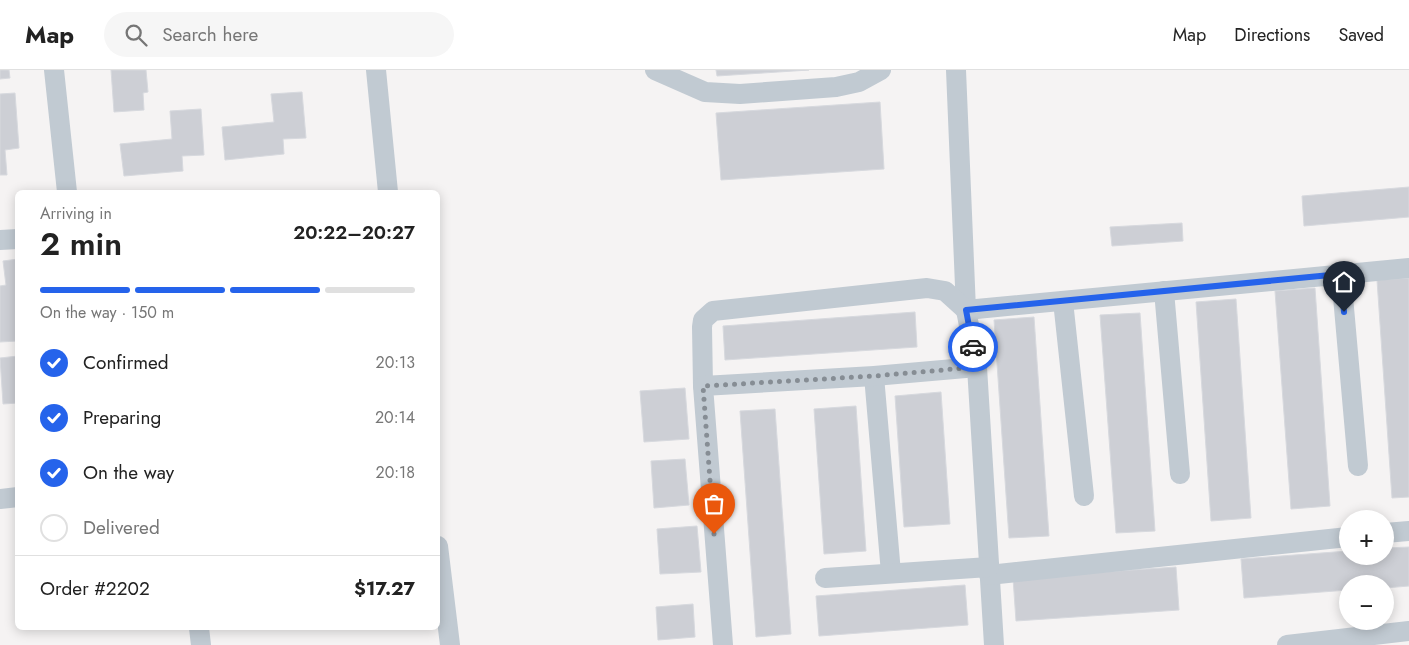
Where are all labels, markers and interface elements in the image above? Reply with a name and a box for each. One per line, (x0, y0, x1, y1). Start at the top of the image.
search box (104, 12, 454, 57)
text: Map (25, 17, 74, 52)
icon: search (122, 21, 150, 49)
text: Search here (162, 21, 258, 48)
text: Map (1173, 22, 1206, 48)
text: Directions (1234, 22, 1310, 48)
text: Saved (1338, 22, 1384, 48)
text: Arriving in (40, 202, 112, 225)
text: 20:22–20:27 (293, 219, 415, 246)
text: 2 min (40, 221, 122, 267)
pin (1323, 261, 1365, 312)
icon: home (1330, 268, 1358, 296)
text: On the way · 150 m (40, 301, 174, 324)
courier (948, 322, 998, 372)
icon: car (959, 333, 987, 361)
icon: check (40, 349, 68, 377)
text: Confirmed (83, 349, 169, 376)
text: 20:13 (376, 351, 415, 374)
icon: check (40, 404, 68, 432)
text: Preparing (83, 404, 161, 431)
text: 20:14 (375, 406, 415, 429)
icon: check (40, 459, 68, 487)
text: On the way (83, 459, 174, 486)
text: 20:18 (376, 461, 415, 484)
pin (693, 483, 735, 534)
icon: bag (700, 490, 728, 518)
map controls (1339, 510, 1394, 630)
button: + (1339, 510, 1394, 565)
text: Delivered (83, 514, 160, 541)
text: Order #2202 (40, 575, 150, 602)
text: $17.27 (354, 575, 415, 602)
button: − (1339, 575, 1394, 630)

